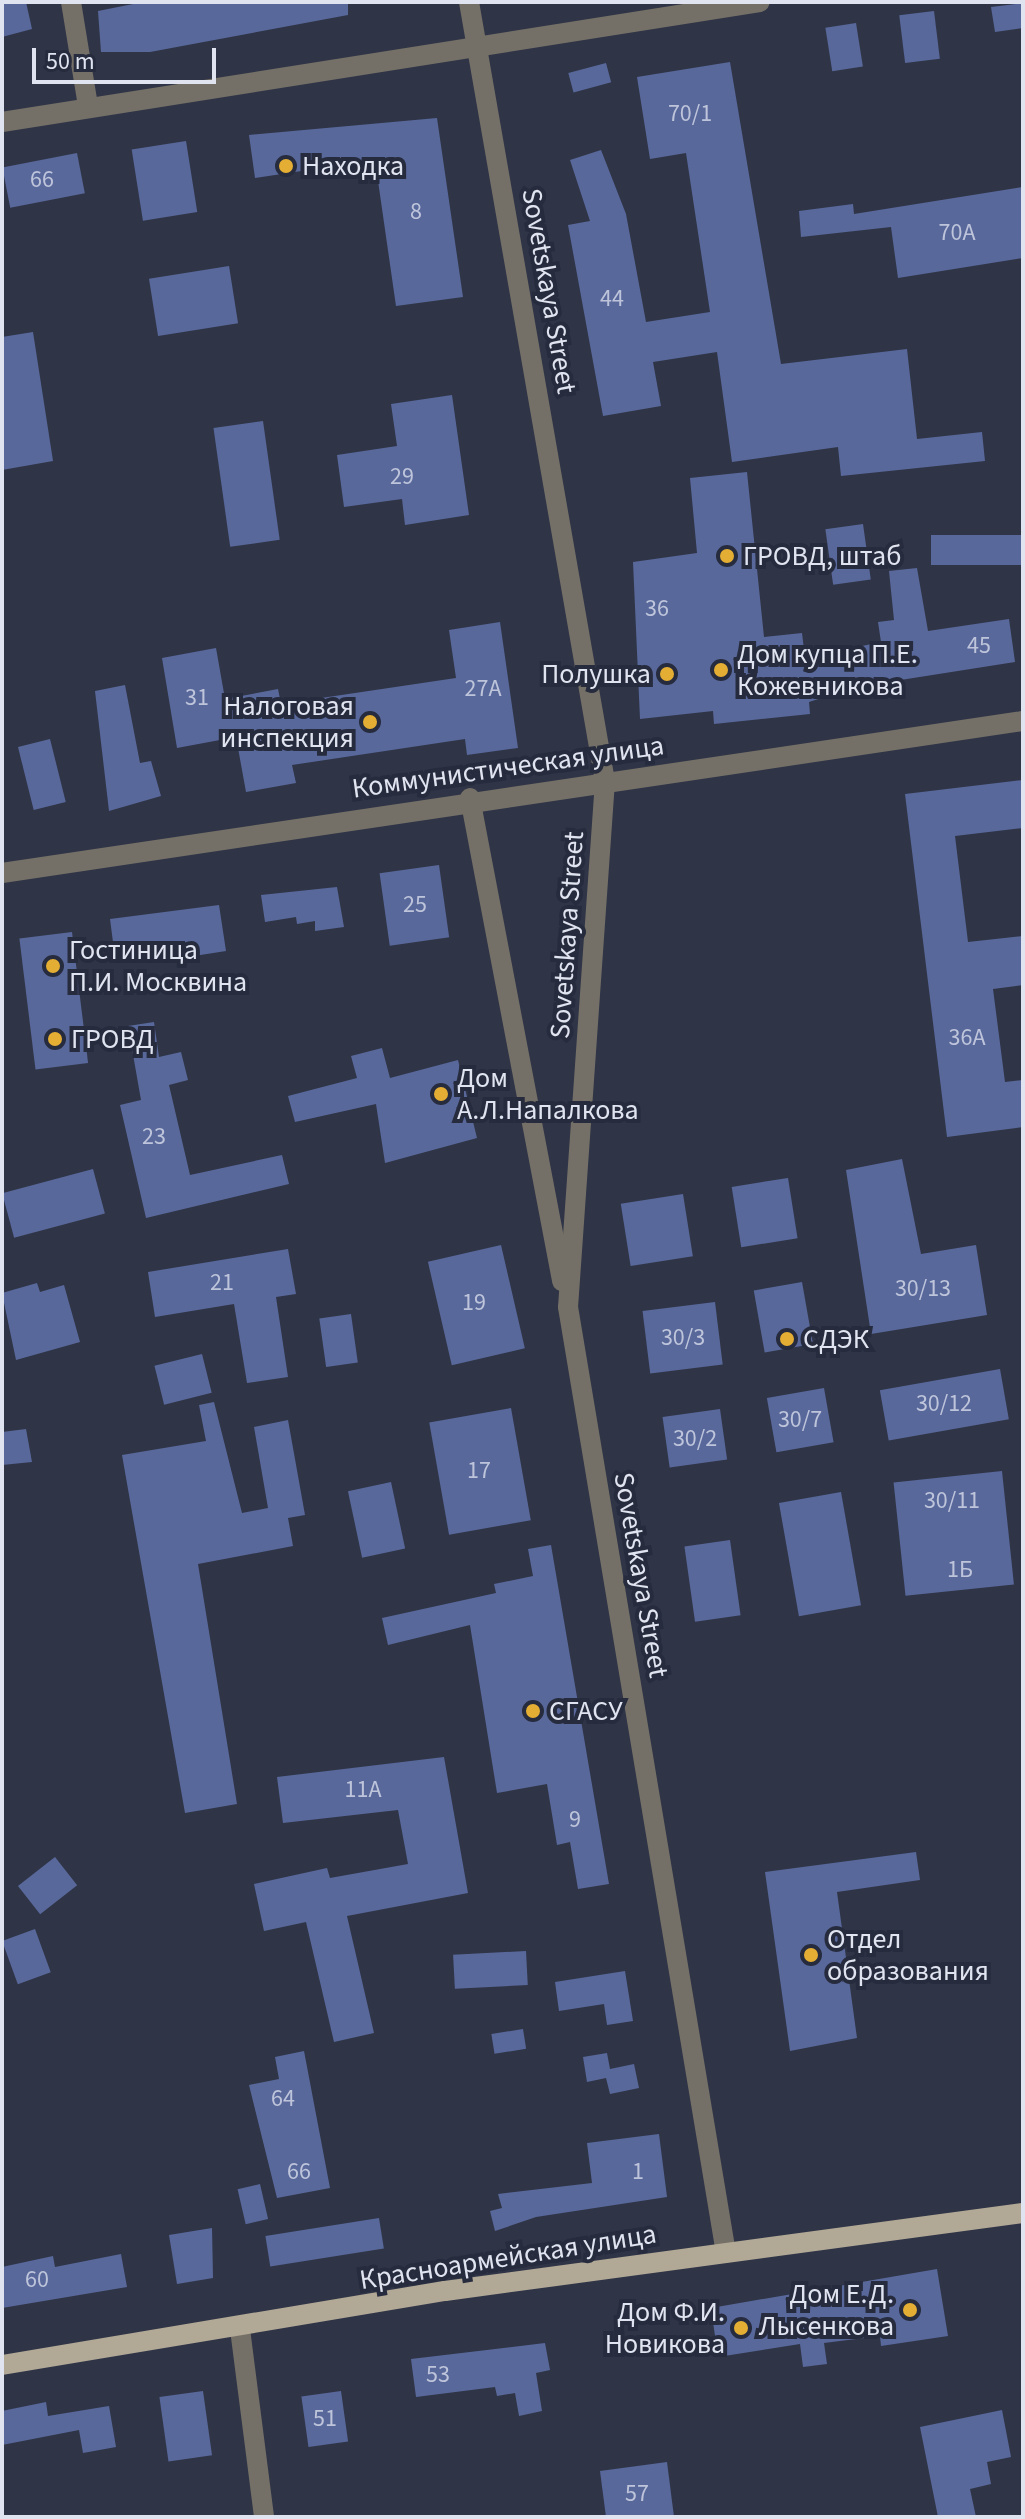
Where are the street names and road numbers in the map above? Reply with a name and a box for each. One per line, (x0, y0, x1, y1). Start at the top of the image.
street label: Sovetskaya Street (514, 186, 584, 396)
street label: Коммунистическая улица (350, 728, 666, 806)
street label: Sovetskaya Street (543, 830, 591, 1040)
street label: Sovetskaya Street (606, 1470, 676, 1680)
street label: Красноармейская улица (357, 2217, 659, 2297)

